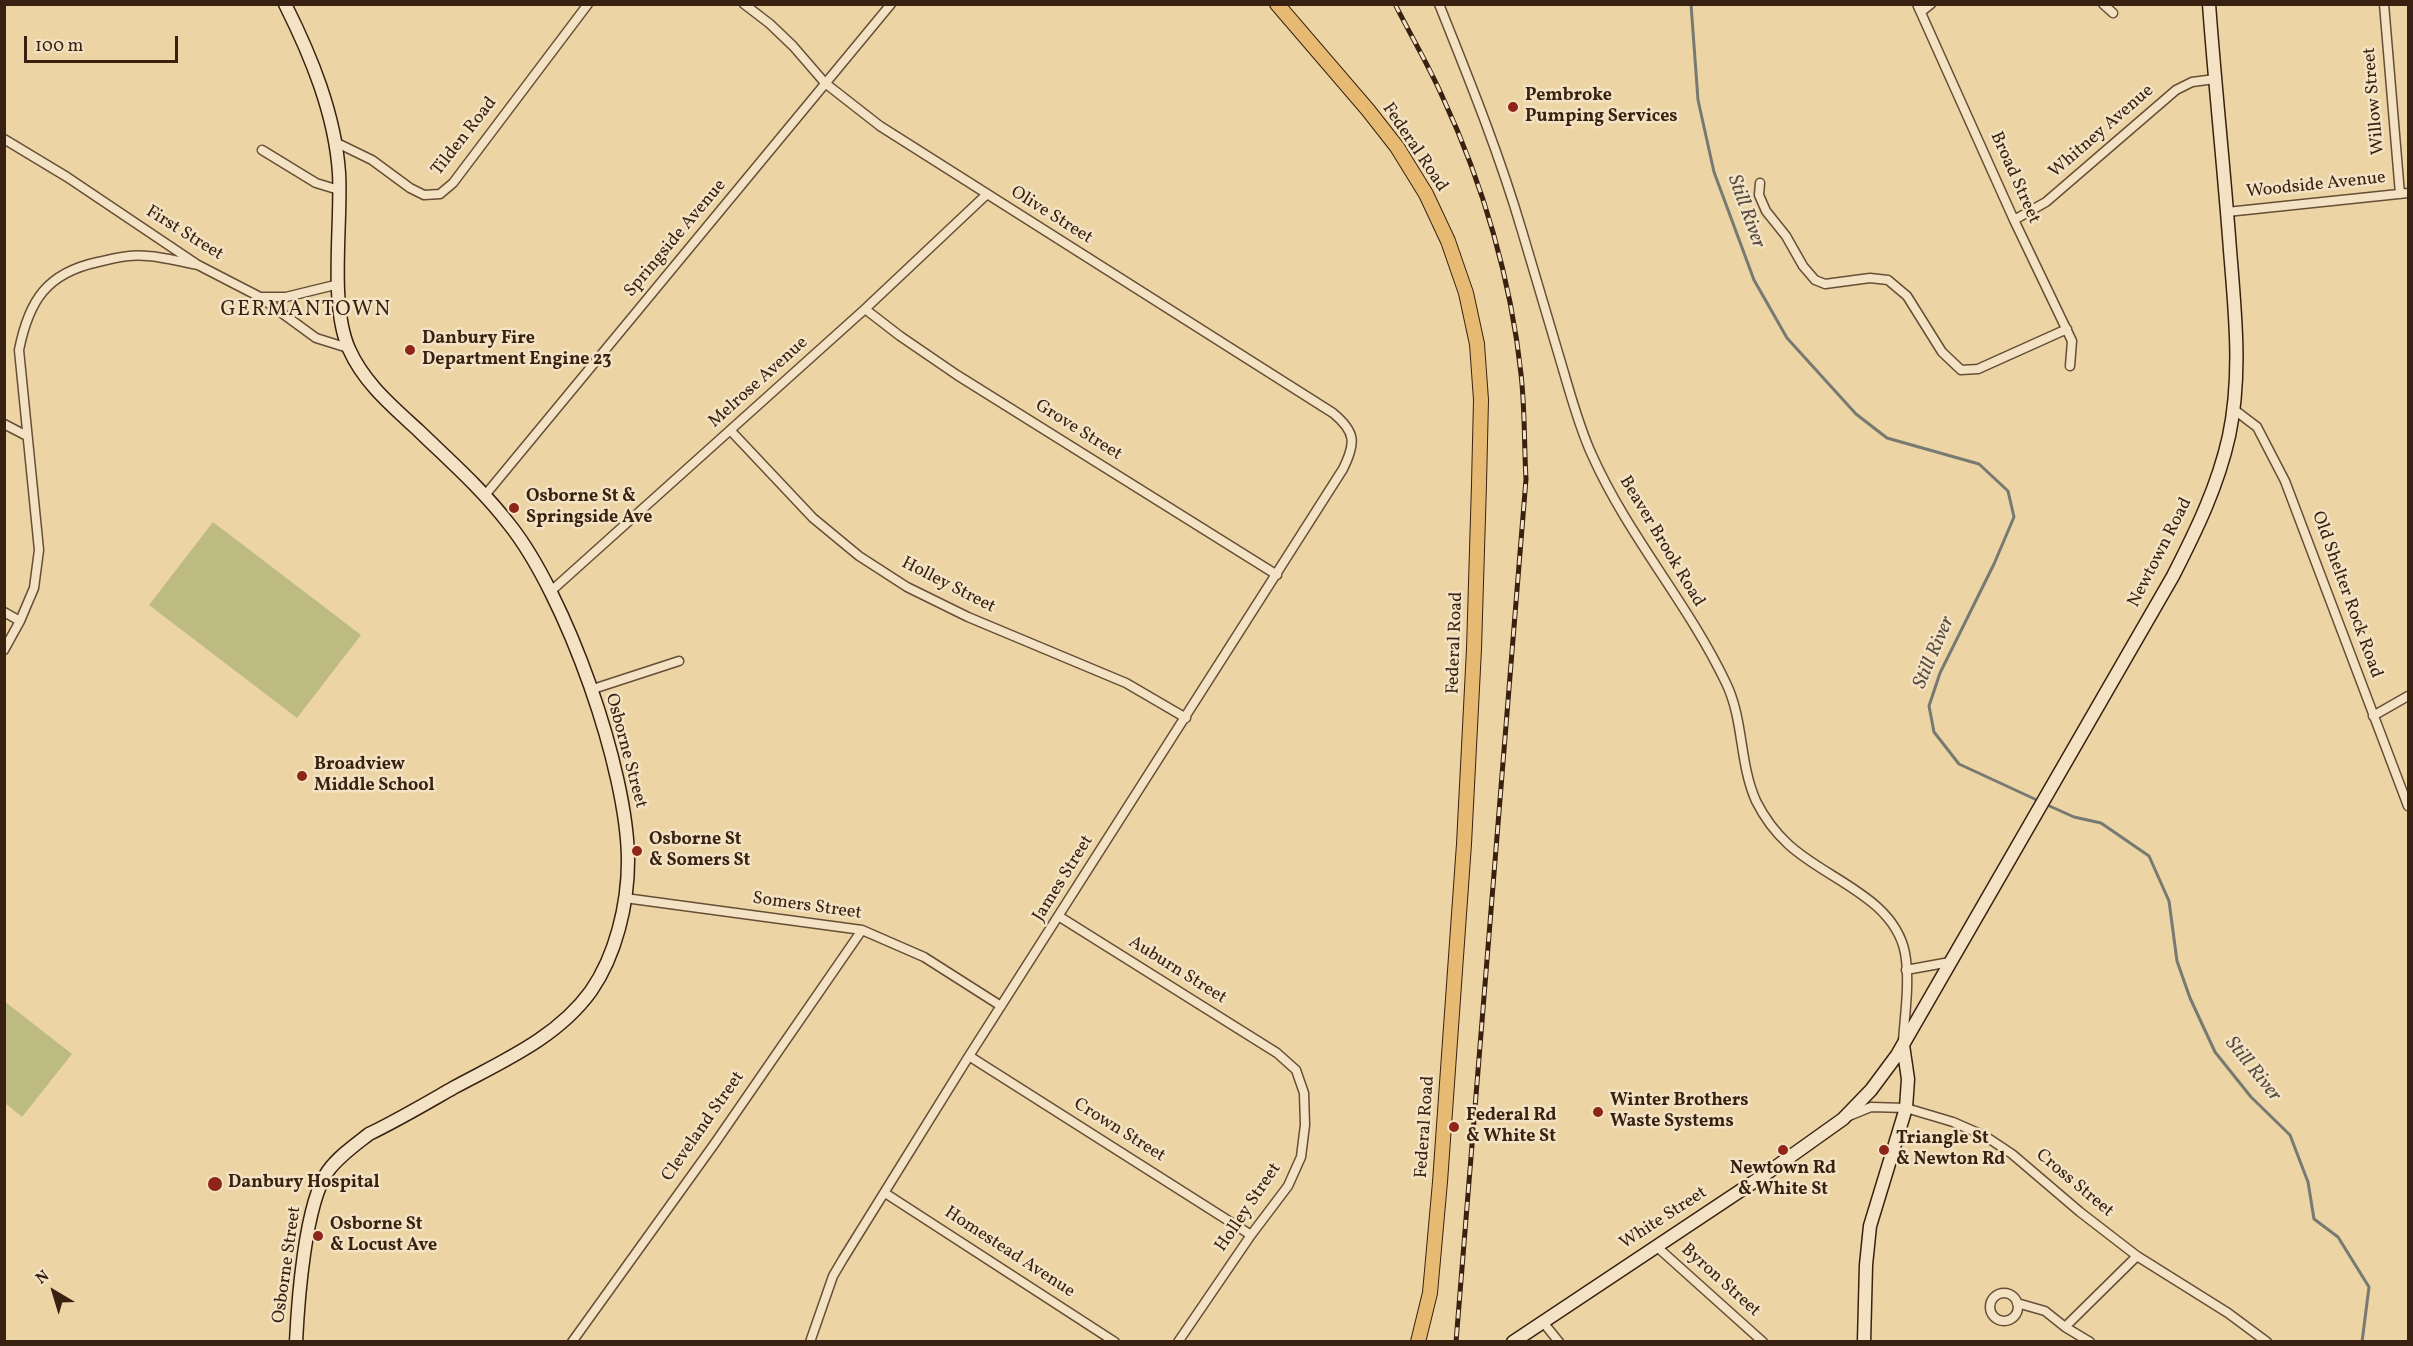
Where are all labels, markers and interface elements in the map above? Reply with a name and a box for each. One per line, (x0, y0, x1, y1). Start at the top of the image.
scale bar (27, 24, 182, 62)
text: 100 m (35, 34, 84, 59)
street label: Willow Street (2360, 46, 2390, 156)
street label: Whitney Avenue (2045, 81, 2159, 183)
place label: Pembroke Pumping Services (1525, 86, 1678, 128)
street label: Tilden Road (428, 93, 502, 181)
street label: Federal Road (1376, 99, 1452, 197)
marker: Pembroke Pumping Services (1506, 100, 1520, 114)
street label: Broad Street (1984, 129, 2044, 227)
street label: Woodside Avenue (2245, 168, 2387, 204)
water label: Still River (1721, 172, 1769, 252)
street label: Springside Avenue (620, 176, 732, 302)
street label: Olive Street (1006, 182, 1096, 250)
street label: First Street (141, 202, 227, 266)
district label: GERMANTOWN (220, 298, 392, 324)
place label: Danbury Fire Department Engine 23 (422, 329, 611, 372)
street label: Melrose Avenue (705, 333, 813, 433)
marker: Danbury Fire Department Engine 23 (403, 343, 417, 357)
street label: Grove Street (1030, 396, 1126, 466)
street label: Beaver Brook Road (1613, 473, 1709, 611)
place label: Osborne St & Springside Ave (526, 487, 652, 530)
street label: Newtown Road (2124, 495, 2198, 611)
marker: Osborne St & Springside Ave (507, 501, 521, 515)
street label: Old Shelter Rock Road (2306, 509, 2386, 681)
street label: Holley Street (897, 553, 999, 619)
street label: Federal Road (1443, 591, 1469, 695)
water label: Still River (1909, 613, 1961, 693)
street label: Osborne Street (599, 691, 651, 811)
place label: Broadview Middle School (314, 755, 435, 798)
marker: Broadview Middle School (295, 769, 309, 783)
place label: Osborne St & Somers St (649, 830, 750, 872)
street label: James Street (1029, 832, 1099, 926)
marker: Osborne St & Somers St (630, 844, 644, 858)
street label: Somers Street (751, 889, 863, 925)
street label: Auburn Street (1124, 932, 1230, 1010)
water label: Still River (2219, 1033, 2285, 1107)
street label: Cleveland Street (658, 1068, 750, 1186)
street label: Federal Road (1412, 1075, 1440, 1179)
place label: Winter Brothers Waste Systems (1610, 1091, 1749, 1134)
street label: Crown Street (1069, 1094, 1169, 1168)
marker: Winter Brothers Waste Systems (1591, 1105, 1605, 1119)
place label: Federal Rd & White St (1466, 1106, 1556, 1148)
marker: Federal Rd & White St (1447, 1120, 1461, 1134)
place label: Triangle St & Newton Rd (1896, 1129, 2005, 1172)
marker: Newtown Rd & White St (1776, 1143, 1790, 1157)
marker: Triangle St & Newton Rd (1877, 1143, 1891, 1157)
street label: Cross Street (2031, 1145, 2117, 1223)
street label: Holley Street (1211, 1159, 1287, 1257)
place label: Newtown Rd & White St (1730, 1159, 1836, 1202)
place label: Danbury Hospital (228, 1173, 380, 1195)
marker: Danbury Hospital (206, 1175, 224, 1193)
street label: White Street (1616, 1183, 1712, 1255)
street label: Homestead Avenue (940, 1203, 1078, 1303)
street label: Osborne Street (269, 1205, 307, 1325)
place label: Osborne St & Locust Ave (330, 1215, 437, 1258)
marker: Osborne St & Locust Ave (311, 1229, 325, 1243)
street label: Byron Street (1676, 1240, 1764, 1322)
north arrow (24, 1262, 84, 1322)
text: N (32, 1266, 54, 1290)

